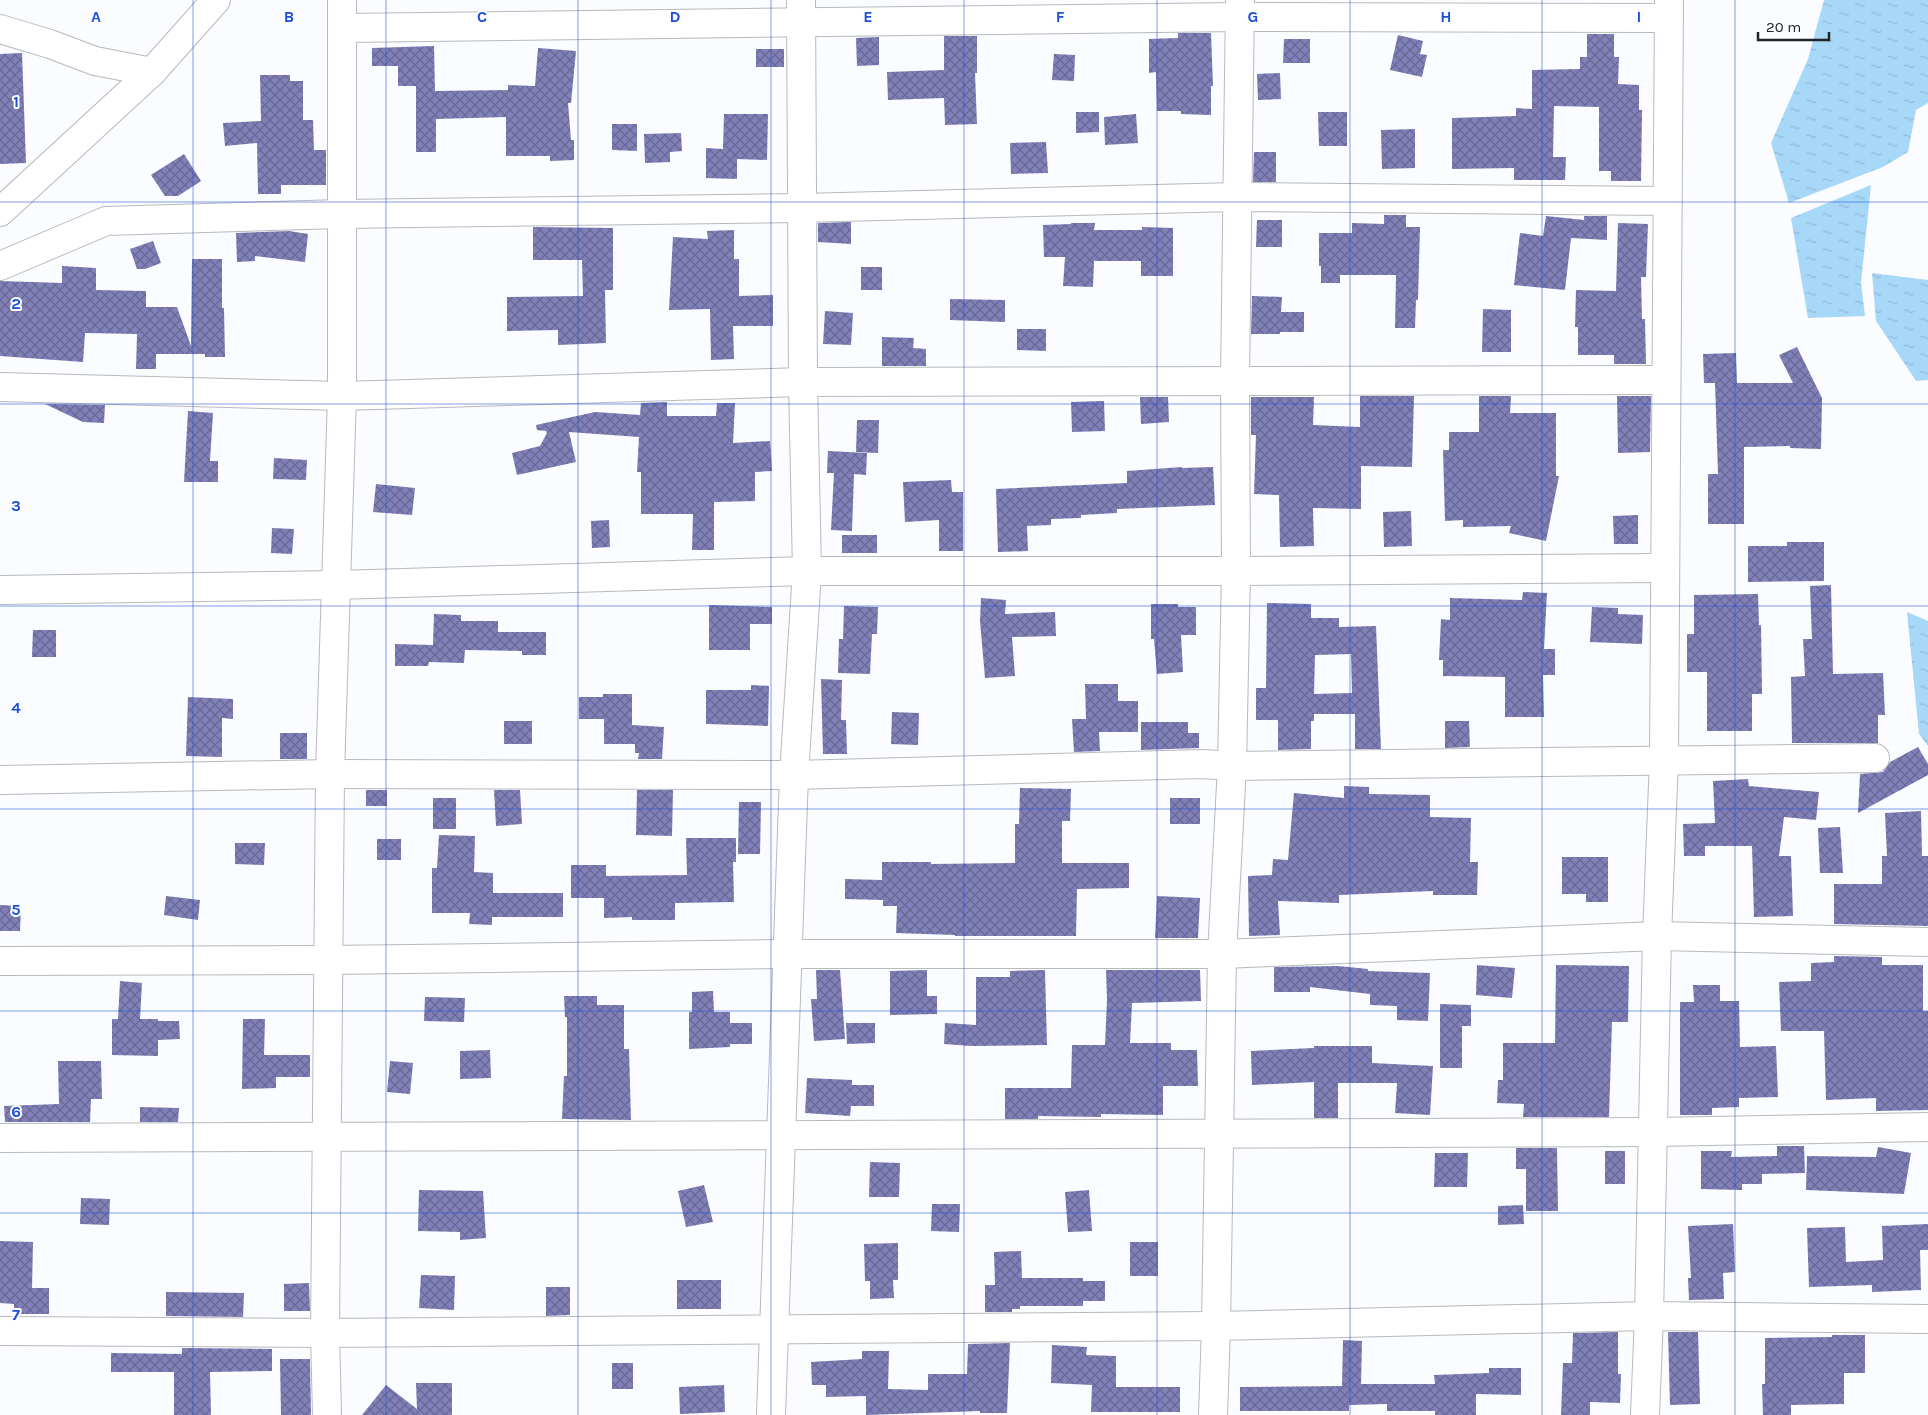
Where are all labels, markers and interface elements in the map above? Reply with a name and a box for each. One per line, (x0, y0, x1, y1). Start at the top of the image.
text: A (91, 7, 101, 26)
text: B (284, 7, 294, 26)
text: C (477, 7, 487, 26)
text: D (670, 7, 681, 26)
text: E (863, 7, 873, 26)
text: F (1056, 7, 1065, 26)
text: G (1248, 7, 1258, 26)
text: H (1440, 7, 1452, 26)
text: I (1637, 7, 1641, 26)
scale bar (1758, 10, 1829, 42)
text: 20 m (1766, 18, 1801, 36)
text: 1 (13, 92, 19, 111)
text: 2 (11, 294, 21, 313)
text: 3 (11, 496, 21, 515)
text: 4 (11, 698, 21, 717)
text: 5 (11, 900, 21, 919)
text: 6 (11, 1102, 21, 1121)
text: 7 (12, 1305, 20, 1324)

